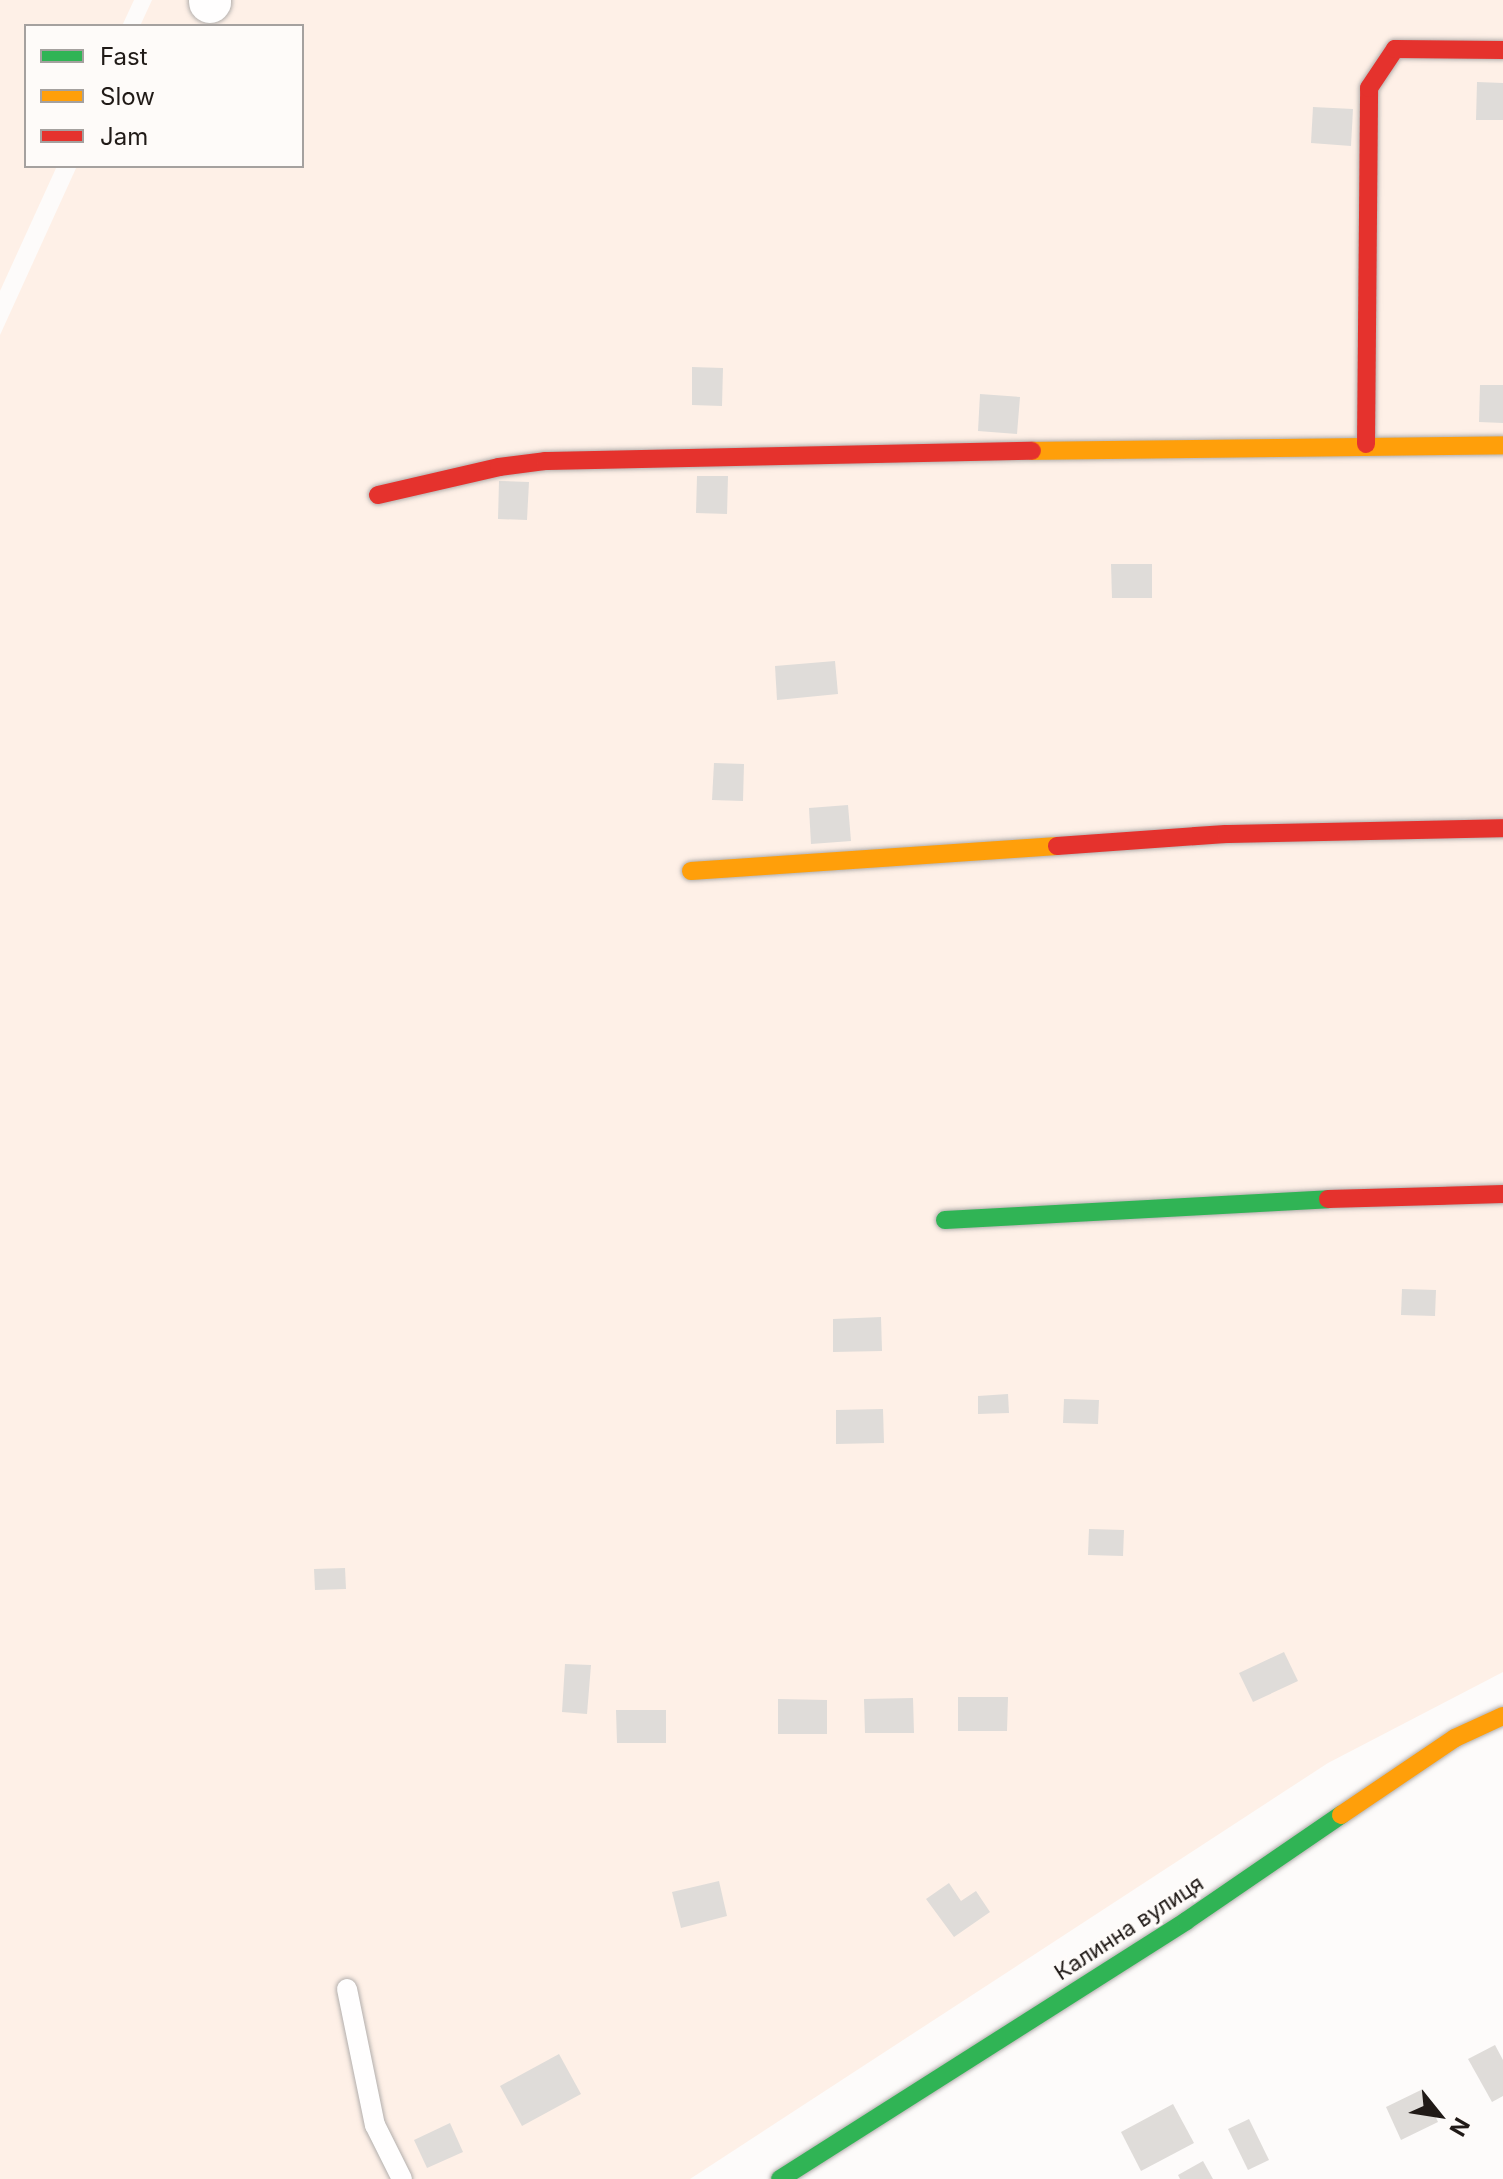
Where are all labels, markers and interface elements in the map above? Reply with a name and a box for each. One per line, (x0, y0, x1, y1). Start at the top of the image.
legend (24, 24, 304, 168)
text: Fast (100, 42, 148, 71)
text: Slow (100, 82, 155, 111)
text: Jam (100, 122, 148, 151)
street label: Калинна вулиця (1050, 1870, 1208, 1986)
north arrow (1399, 2075, 1479, 2155)
text: N (1444, 2113, 1475, 2141)

